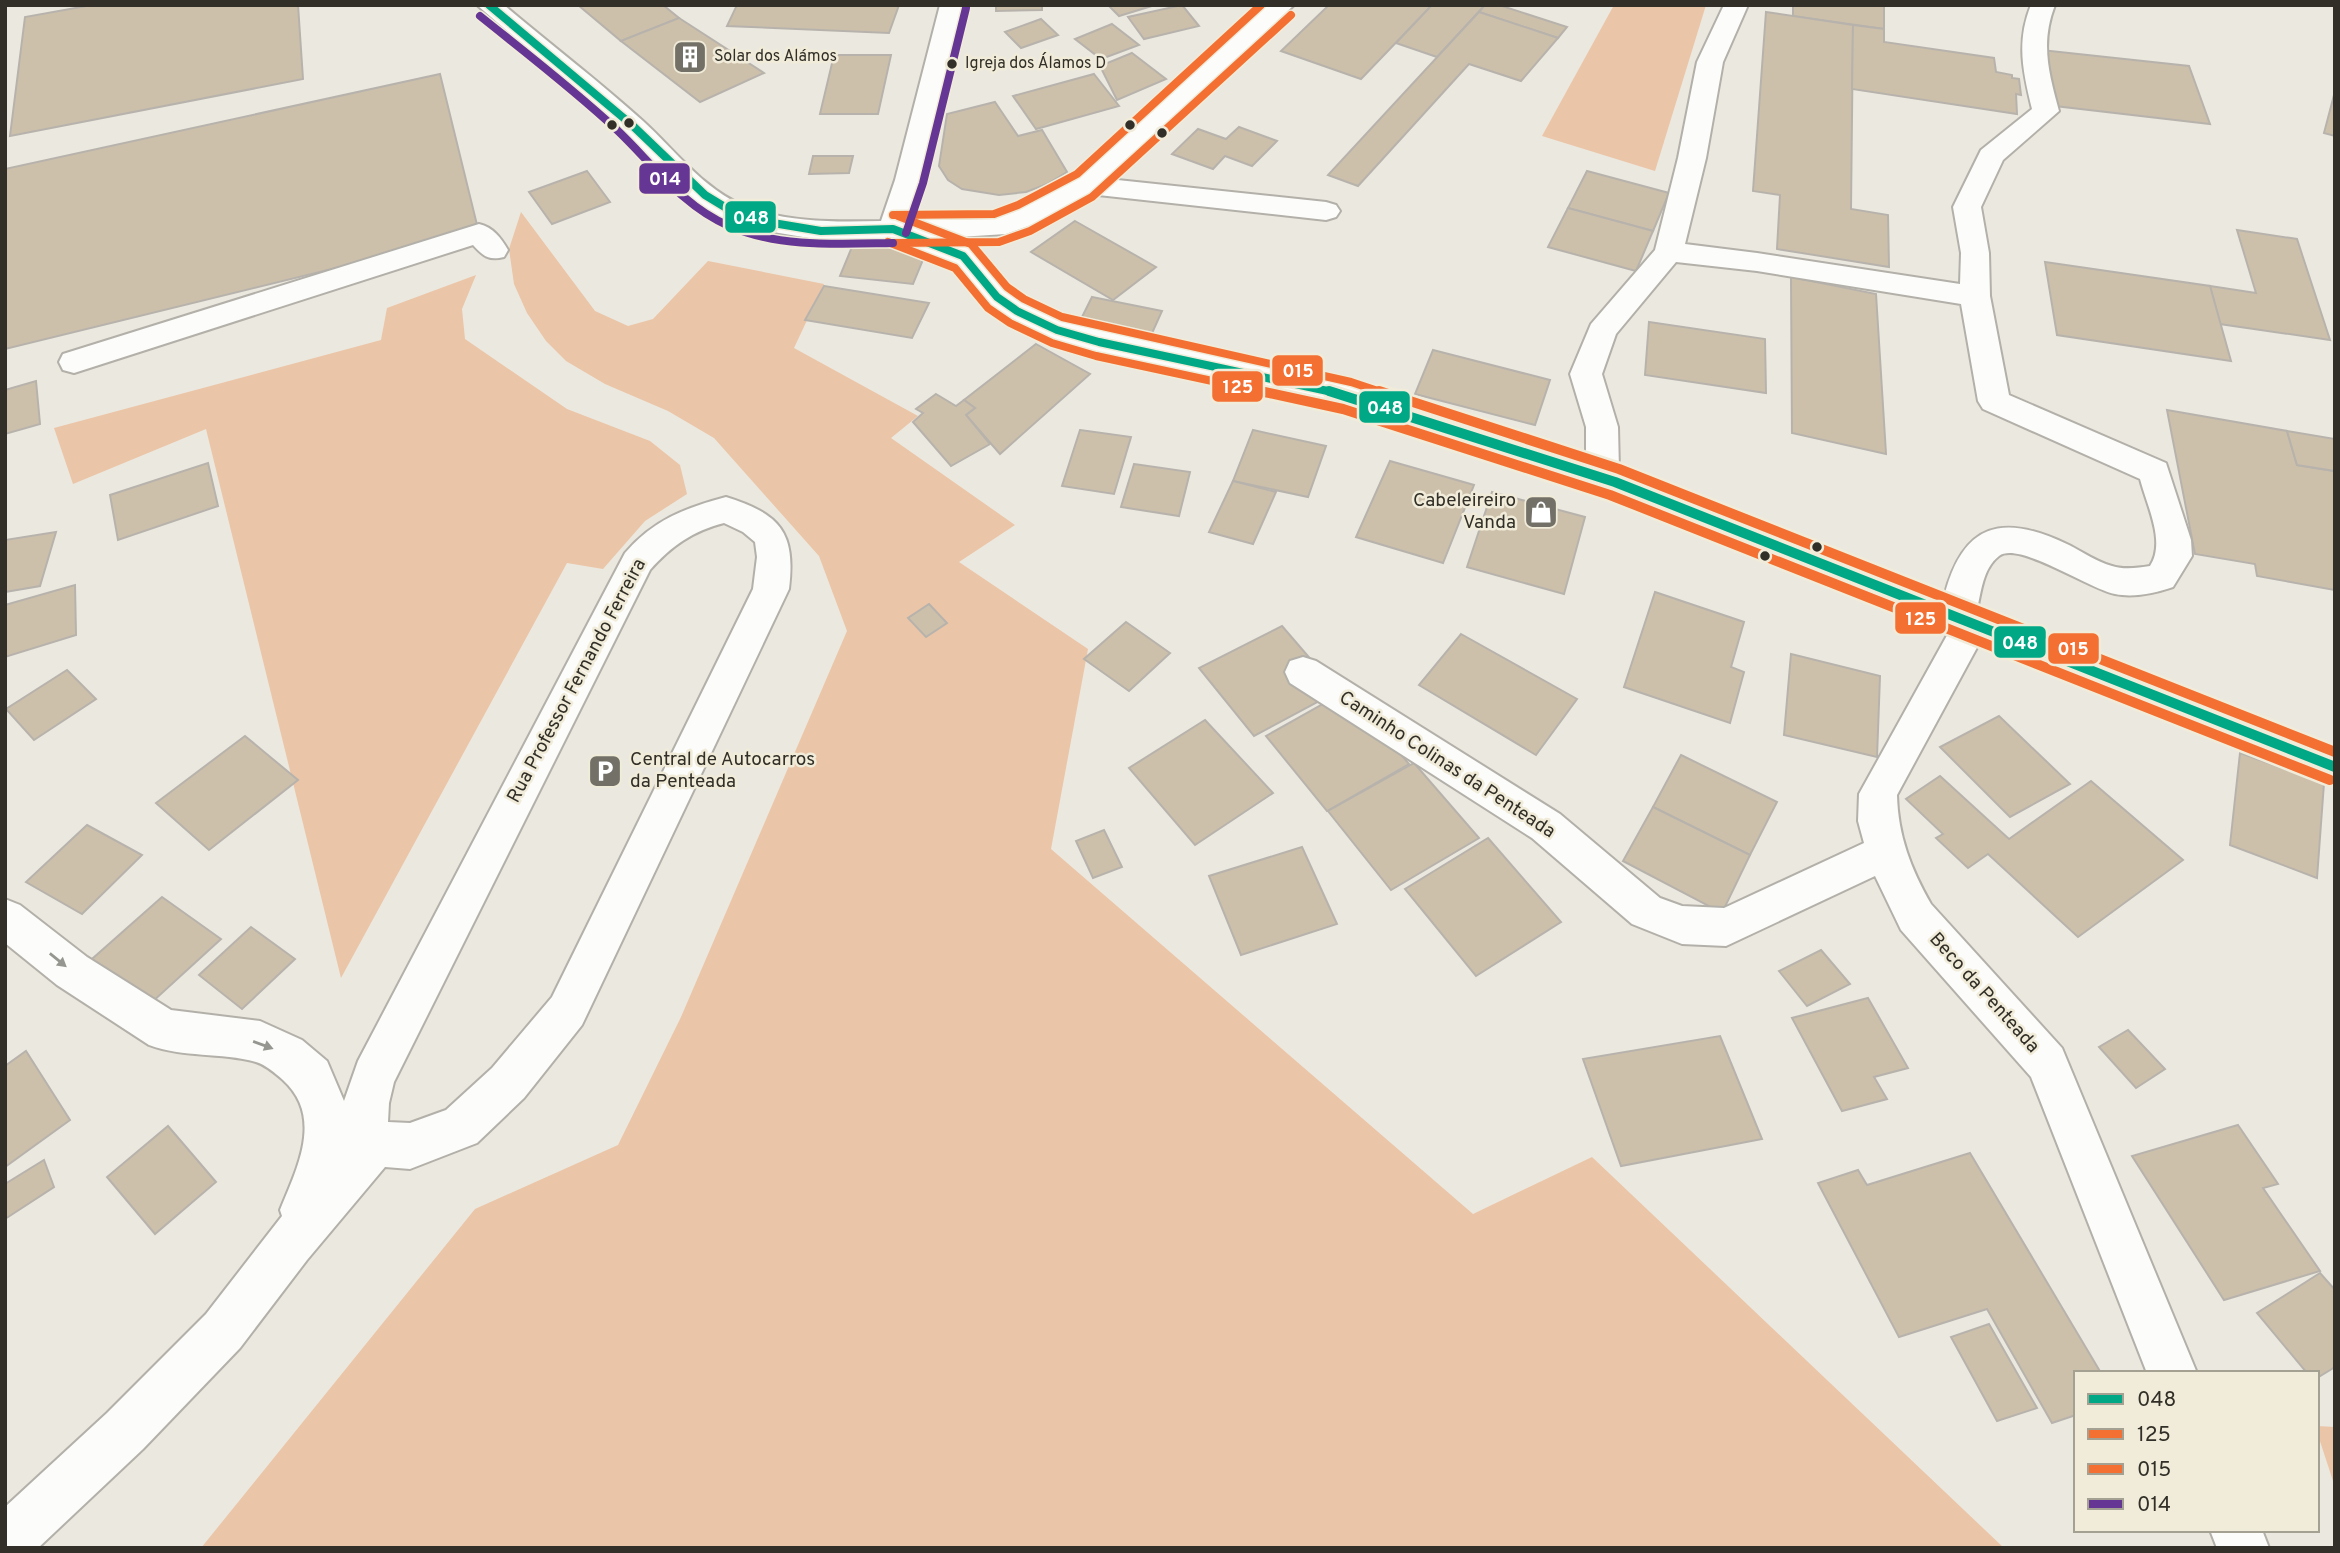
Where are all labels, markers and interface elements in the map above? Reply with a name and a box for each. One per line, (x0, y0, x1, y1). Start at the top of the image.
building icon: Solar dos Alámos (671, 38, 709, 76)
place label: Solar dos Alámos (714, 47, 837, 67)
place label: Igreja dos Álamos D (965, 52, 1106, 74)
marker: Igreja dos Álamos D (945, 57, 959, 71)
unlabelled marker (622, 116, 636, 130)
unlabelled marker (605, 118, 619, 132)
unlabelled marker (1123, 118, 1137, 132)
unlabelled marker (1155, 126, 1169, 140)
line badge: 014 (638, 162, 691, 195)
text: 014 (649, 168, 681, 192)
line badge: 048 (724, 200, 777, 234)
text: 048 (733, 207, 769, 231)
line badge: 015 (1271, 354, 1324, 387)
text: 015 (1282, 360, 1314, 384)
line badge: 125 (1211, 370, 1264, 403)
text: 125 (1223, 376, 1253, 400)
line badge: 048 (1358, 390, 1411, 424)
text: 048 (1367, 397, 1403, 421)
place label: Cabeleireiro Vanda (1413, 489, 1516, 535)
shop icon: Cabeleireiro Vanda (1522, 493, 1560, 531)
unlabelled marker (1810, 540, 1824, 554)
unlabelled marker (1758, 549, 1772, 563)
street label: Rua Professor Fernando Ferreira (502, 555, 652, 807)
line badge: 125 (1894, 601, 1947, 635)
text: 125 (1906, 608, 1936, 632)
line badge: 048 (1993, 625, 2047, 659)
text: 048 (2002, 632, 2038, 656)
line badge: 015 (2047, 632, 2100, 665)
text: 015 (2057, 638, 2089, 662)
street label: Caminho Colinas da Penteada (1334, 686, 1560, 844)
place label: Central de Autocarros da Penteada (630, 748, 815, 794)
parking icon: Central de Autocarros da Penteada (586, 752, 624, 790)
street label: Beco da Penteada (1924, 928, 2044, 1058)
one-way arrow (49, 953, 67, 968)
one-way arrow (253, 1040, 274, 1051)
legend (2074, 1371, 2319, 1532)
text: 048 (2137, 1387, 2176, 1414)
text: 125 (2137, 1422, 2171, 1449)
text: 015 (2137, 1457, 2171, 1484)
text: 014 (2137, 1492, 2171, 1519)

